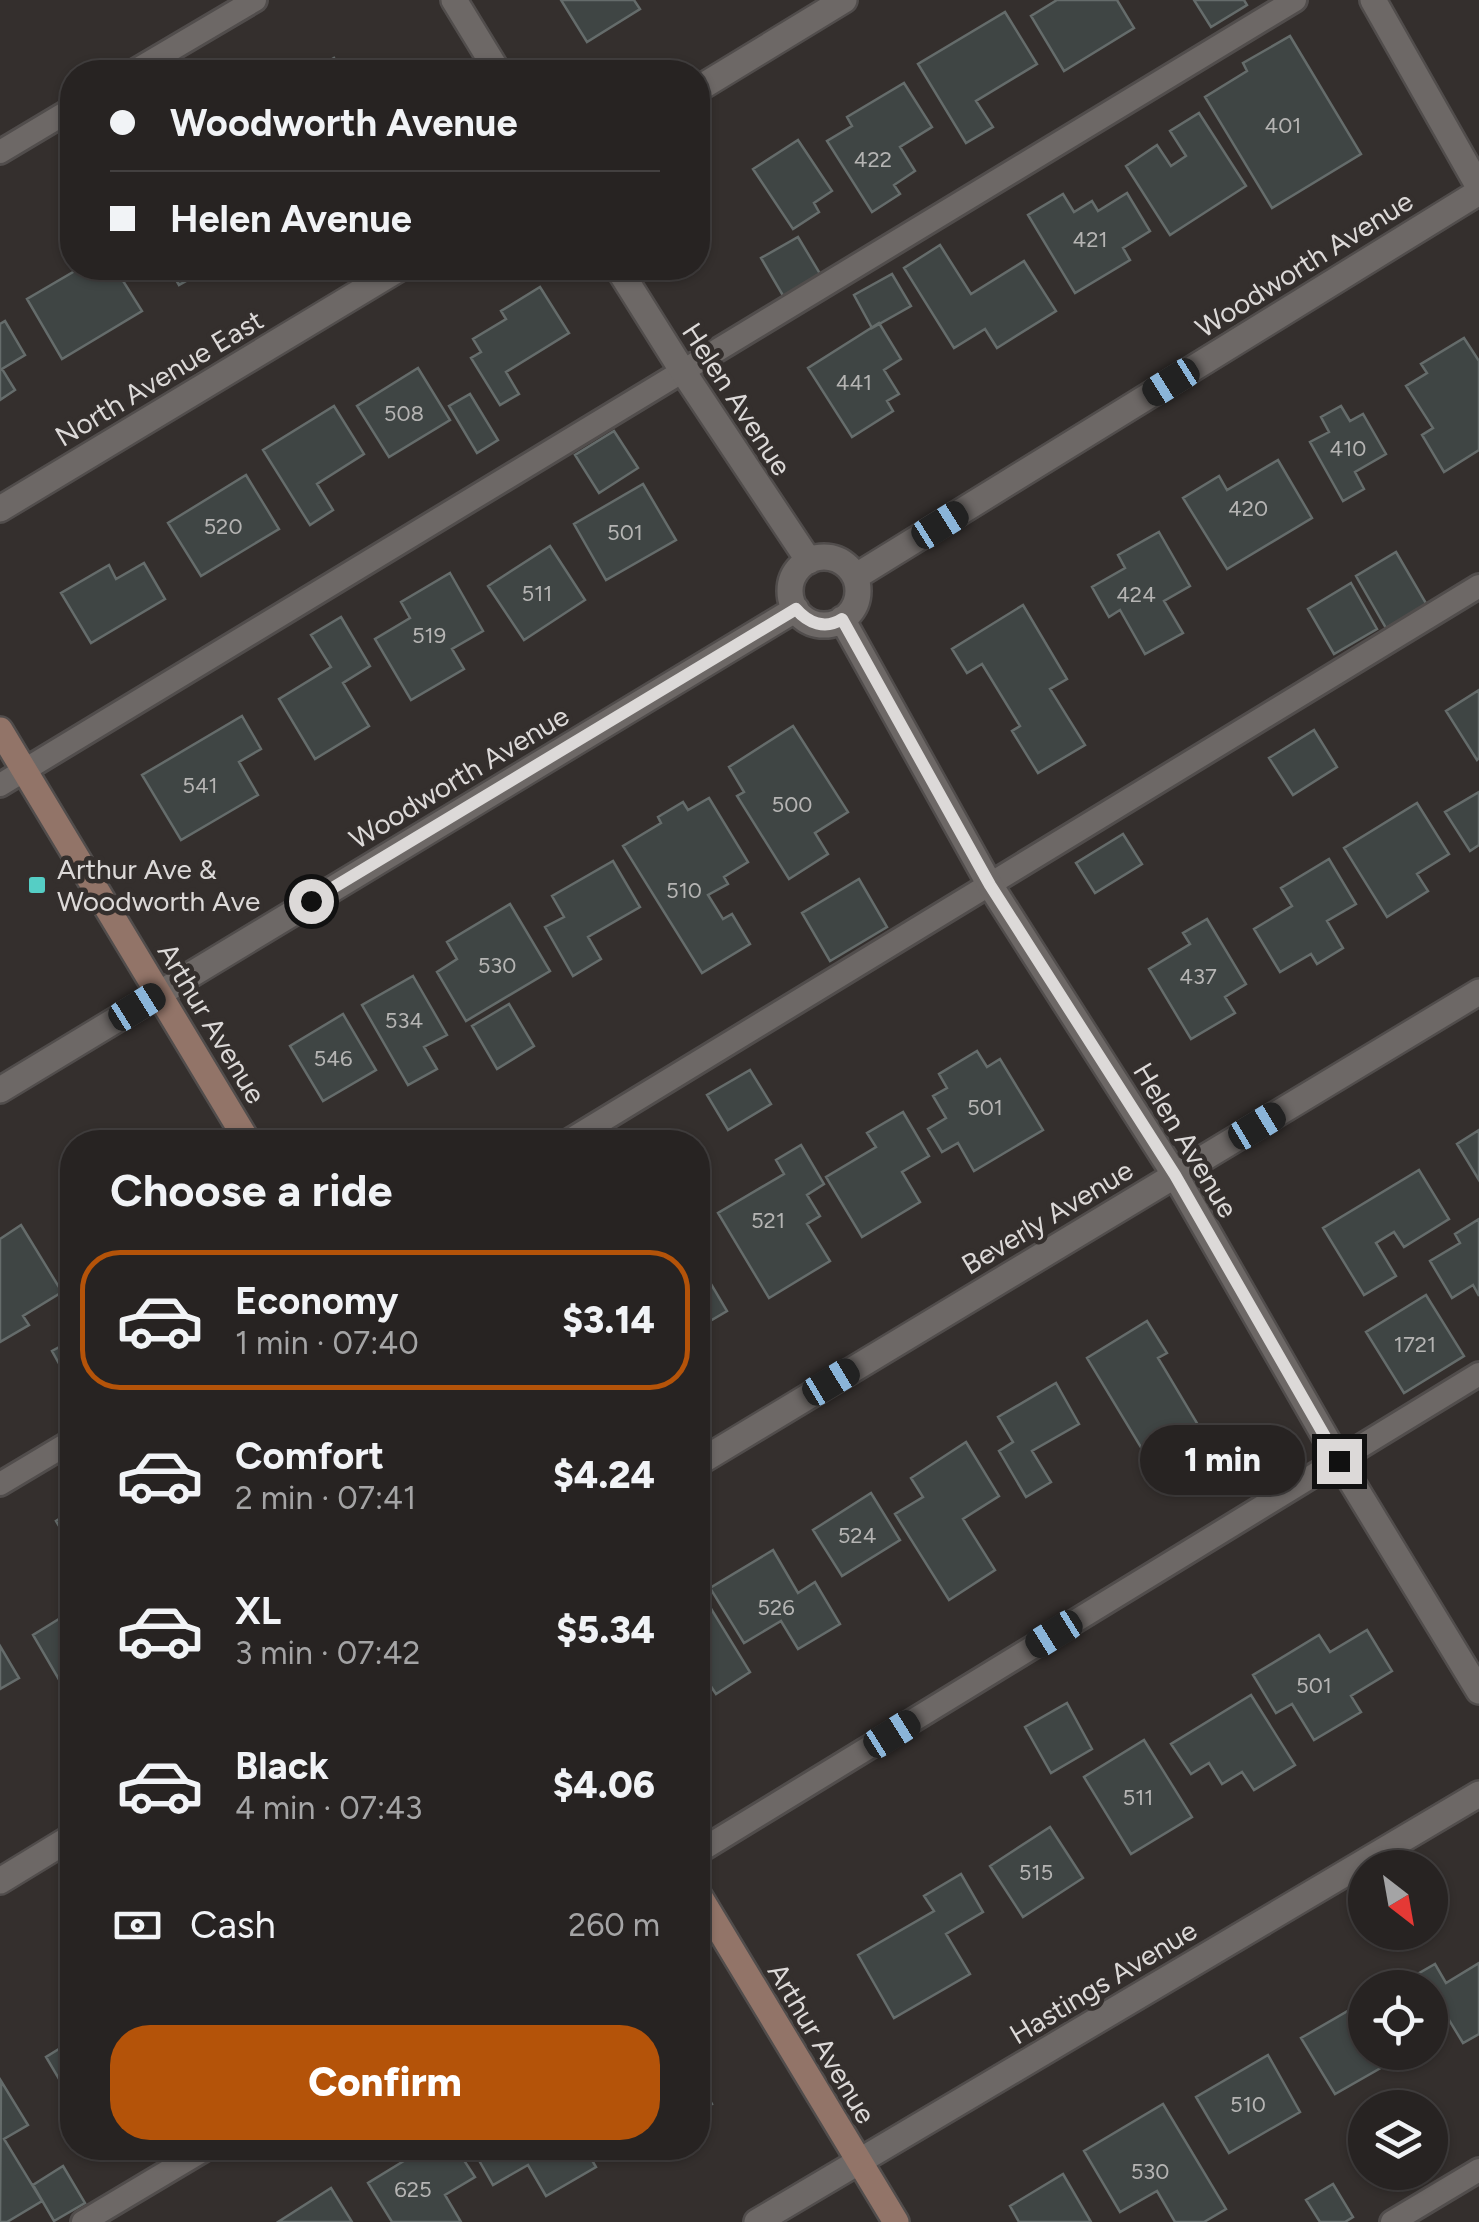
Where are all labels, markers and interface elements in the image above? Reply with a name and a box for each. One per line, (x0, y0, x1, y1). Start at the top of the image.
text: Woodworth Avenue (170, 100, 518, 146)
house number: 401 (1265, 112, 1301, 139)
house number: 422 (854, 146, 892, 173)
street label: Woodworth Avenue (1189, 183, 1419, 345)
text: Helen Avenue (170, 196, 412, 242)
house number: 421 (1072, 226, 1108, 253)
street label: North Avenue East (49, 303, 269, 453)
street label: Helen Avenue (675, 316, 799, 482)
car (1138, 353, 1204, 411)
house number: 441 (836, 369, 872, 396)
house number: 508 (384, 400, 424, 427)
house number: 410 (1330, 435, 1366, 462)
house number: 420 (1228, 495, 1268, 522)
car (907, 496, 973, 554)
house number: 520 (203, 513, 243, 540)
house number: 501 (607, 519, 643, 546)
house number: 511 (522, 580, 552, 607)
house number: 424 (1116, 581, 1156, 608)
house number: 519 (412, 622, 446, 649)
street label: Woodworth Avenue (343, 698, 575, 856)
house number: 541 (182, 772, 218, 799)
house number: 500 (772, 791, 812, 818)
place label: Arthur Ave & Woodworth Ave (57, 852, 260, 918)
marker: Arthur Ave & Woodworth Ave (26, 874, 48, 896)
house number: 510 (666, 877, 702, 904)
route start (289, 879, 334, 924)
street label: Arthur Avenue (151, 937, 273, 1109)
house number: 530 (478, 952, 516, 979)
house number: 437 (1179, 963, 1217, 990)
car (104, 978, 170, 1036)
house number: 534 (385, 1007, 423, 1034)
house number: 546 (314, 1045, 352, 1072)
street label: Helen Avenue (1126, 1056, 1246, 1224)
house number: 501 (967, 1094, 1003, 1121)
car (1224, 1098, 1290, 1154)
street label: Beverly Avenue (955, 1153, 1139, 1281)
text: Choose a ride (110, 1163, 392, 1217)
house number: 521 (751, 1207, 785, 1234)
icon: car (115, 1275, 205, 1365)
text: Economy (235, 1278, 398, 1324)
text: $3.14 (562, 1297, 655, 1343)
text: 1 min · 07:40 (235, 1324, 419, 1362)
house number: 1721 (1394, 1331, 1436, 1358)
car (798, 1354, 864, 1410)
callout: 1 min (1139, 1426, 1304, 1496)
icon: car (115, 1430, 205, 1520)
text: Comfort (235, 1433, 384, 1479)
route end (1317, 1439, 1362, 1484)
text: 1 min (1184, 1441, 1261, 1479)
text: $4.24 (553, 1452, 655, 1498)
text: 2 min · 07:41 (235, 1479, 416, 1517)
house number: 524 (838, 1522, 876, 1549)
icon: car (115, 1585, 205, 1675)
text: XL (235, 1588, 281, 1634)
house number: 526 (757, 1594, 795, 1621)
car (1021, 1605, 1087, 1663)
text: $5.34 (556, 1607, 655, 1653)
text: 3 min · 07:42 (235, 1634, 420, 1672)
house number: 501 (1296, 1672, 1332, 1699)
car (859, 1705, 925, 1763)
icon: car (115, 1740, 205, 1830)
text: Black (235, 1743, 329, 1789)
text: $4.06 (553, 1762, 655, 1808)
house number: 511 (1123, 1784, 1153, 1811)
text: 4 min · 07:43 (235, 1789, 422, 1827)
north arrow (1348, 1850, 1448, 1950)
map controls (1348, 1850, 1448, 2190)
house number: 515 (1019, 1859, 1053, 1886)
icon: cash (110, 1898, 165, 1953)
text: Cash (190, 1902, 276, 1948)
text: 260 m (568, 1906, 660, 1944)
street label: Hastings Avenue (1003, 1913, 1203, 2051)
street label: Arthur Avenue (761, 1957, 883, 2129)
button: locate (1348, 1970, 1448, 2070)
button: Confirm (110, 2025, 660, 2140)
button: layers (1348, 2090, 1448, 2190)
house number: 510 (1230, 2091, 1266, 2118)
house number: 530 (1131, 2158, 1169, 2185)
house number: 625 (394, 2176, 432, 2203)

